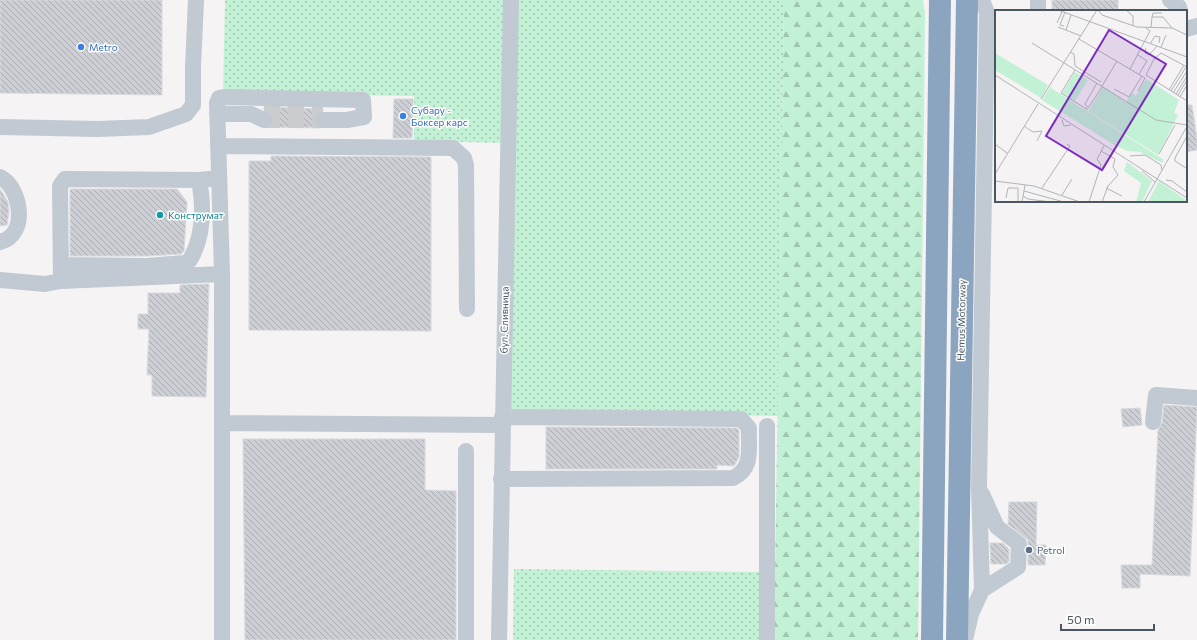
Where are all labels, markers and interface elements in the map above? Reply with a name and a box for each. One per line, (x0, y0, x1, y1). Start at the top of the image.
inset map (995, 10, 1187, 202)
place label: Metro (89, 41, 118, 53)
marker: Metro (76, 42, 86, 52)
place label: Субару - Боксер карс (411, 104, 468, 128)
marker: Субару - Боксер карс (398, 111, 408, 121)
place label: Конструмат (168, 209, 224, 221)
marker: Конструмат (155, 210, 165, 220)
street label: Hemus Motorway (954, 279, 968, 361)
street label: бул. Сливница (497, 286, 511, 354)
place label: Petrol (1037, 544, 1065, 556)
marker: Petrol (1024, 545, 1034, 555)
scale bar (1061, 606, 1154, 632)
text: 50 m (1067, 612, 1095, 626)

